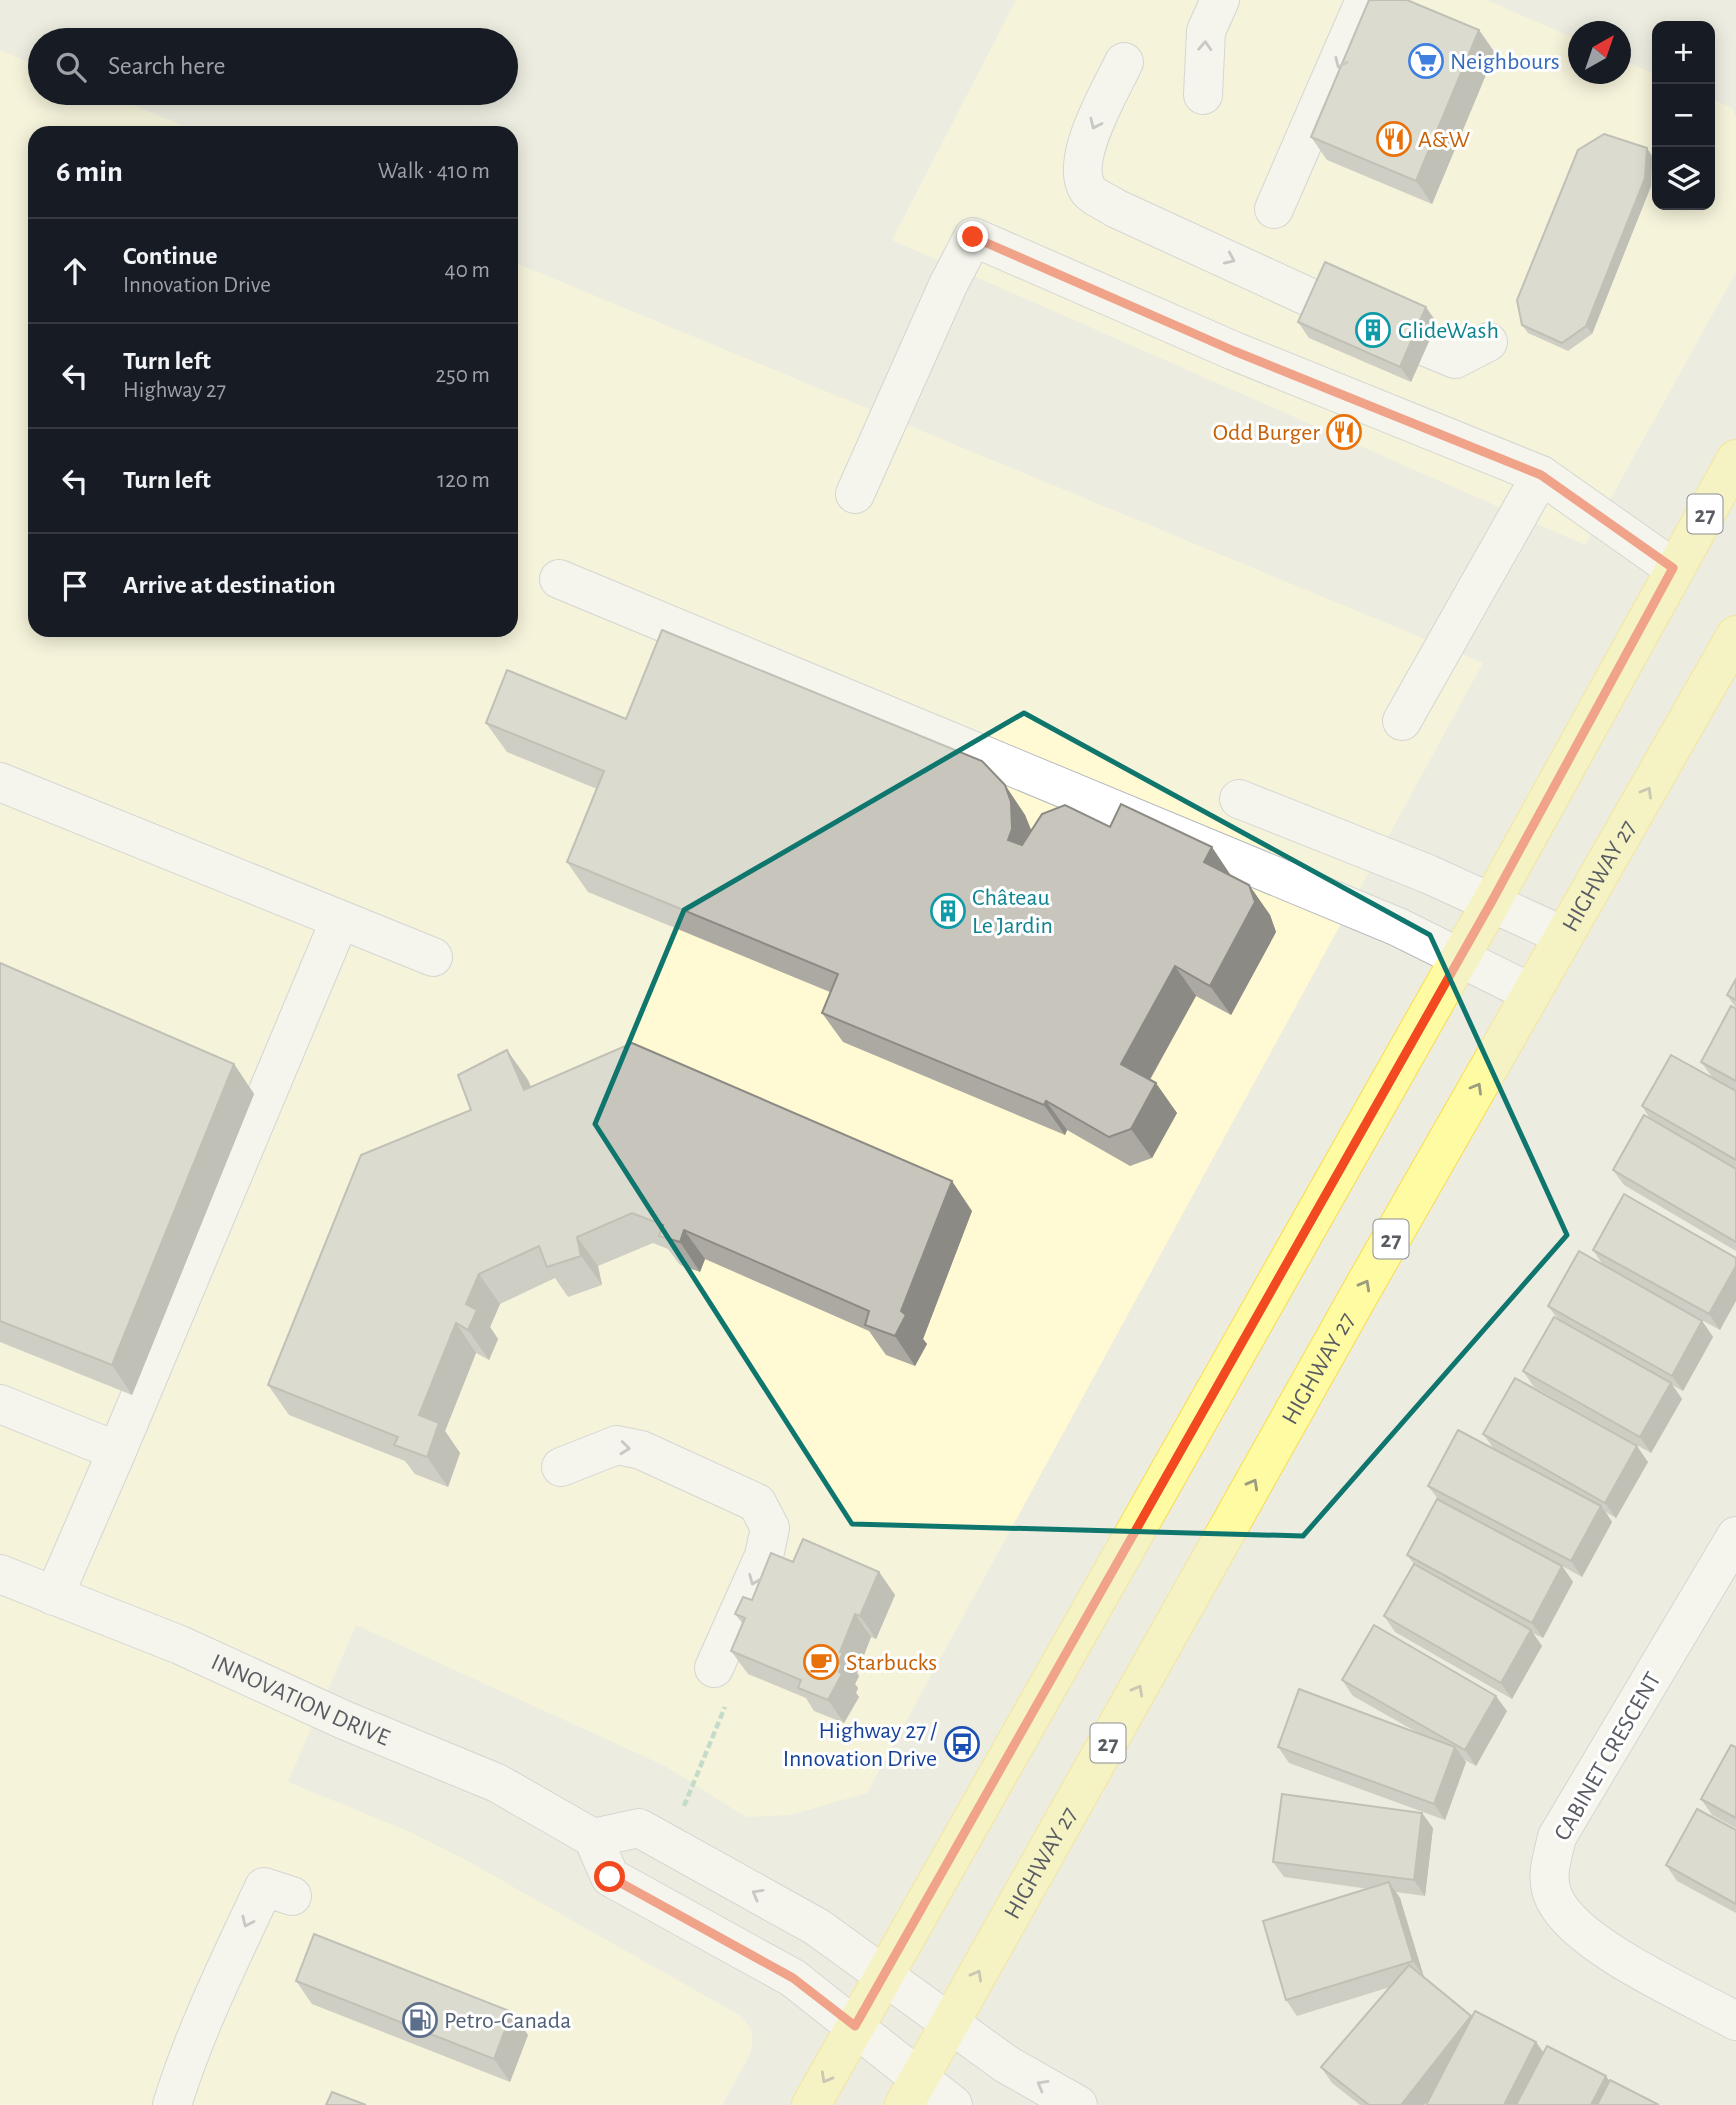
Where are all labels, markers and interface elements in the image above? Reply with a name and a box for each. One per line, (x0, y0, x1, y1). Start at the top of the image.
north arrow (1568, 21, 1631, 84)
map controls (1652, 21, 1715, 210)
button: + (1652, 21, 1715, 84)
search box (28, 28, 518, 105)
one-way arrow (1197, 40, 1212, 51)
supermarket icon: Neighbours (1407, 42, 1445, 80)
icon: search (52, 48, 90, 86)
place label: Neighbours (1450, 50, 1560, 74)
text: Search here (108, 53, 226, 79)
one-way arrow (1334, 56, 1348, 68)
button: − (1652, 84, 1715, 147)
one-way arrow (1089, 117, 1103, 129)
restaurant icon: A&W (1375, 120, 1413, 158)
place label: A&W (1418, 128, 1471, 152)
button: layers (1652, 147, 1715, 210)
text: 6 min (56, 157, 123, 187)
text: Walk · 410 m (378, 160, 490, 183)
route end (957, 221, 988, 252)
text: Continue (123, 243, 218, 269)
one-way arrow (1223, 251, 1235, 265)
icon: ahead (56, 252, 94, 290)
text: 40 m (445, 259, 490, 282)
text: Innovation Drive (123, 274, 271, 297)
building icon: GlideWash (1354, 311, 1392, 349)
place label: GlideWash (1398, 319, 1499, 343)
text: Turn left (123, 348, 211, 374)
icon: left (56, 357, 94, 395)
text: 250 m (436, 364, 490, 387)
text: Highway 27 (123, 379, 226, 402)
restaurant icon: Odd Burger (1325, 413, 1363, 451)
place label: Odd Burger (1213, 421, 1320, 445)
icon: left (56, 462, 94, 500)
text: Turn left (123, 467, 211, 493)
text: 120 m (437, 469, 490, 492)
road number: 27 (1688, 494, 1722, 534)
icon: arrive (56, 567, 94, 605)
text: Arrive at destination (123, 572, 336, 598)
one-way arrow (1639, 786, 1652, 799)
street label: HIGHWAY 27 (1558, 816, 1641, 936)
place label: Château Le Jardin (972, 886, 1053, 938)
building icon: Château Le Jardin (929, 892, 967, 930)
one-way arrow (1469, 1082, 1482, 1095)
road number: 27 (1374, 1220, 1408, 1258)
one-way arrow (1357, 1280, 1370, 1293)
street label: HIGHWAY 27 (1278, 1309, 1360, 1429)
one-way arrow (619, 1440, 630, 1455)
one-way arrow (1245, 1478, 1258, 1491)
one-way arrow (748, 1574, 762, 1586)
cafe icon: Starbucks (802, 1643, 840, 1681)
street label: INNOVATION DRIVE (207, 1650, 393, 1751)
place label: Starbucks (846, 1651, 937, 1675)
street label: CABINET CRESCENT (1550, 1668, 1666, 1845)
one-way arrow (1130, 1685, 1143, 1698)
place label: Highway 27 / Innovation Drive (783, 1719, 937, 1771)
road number: 27 (1090, 1724, 1126, 1762)
bus stop icon: Highway 27 / Innovation Drive (943, 1725, 981, 1763)
street label: HIGHWAY 27 (1000, 1803, 1082, 1923)
route start (594, 1861, 625, 1892)
one-way arrow (752, 1889, 764, 1902)
one-way arrow (242, 1915, 256, 1927)
one-way arrow (969, 1970, 982, 1983)
fuel station icon: Petro-Canada (401, 2001, 439, 2039)
place label: Petro-Canada (444, 2009, 571, 2033)
one-way arrow (821, 2070, 834, 2083)
one-way arrow (1037, 2080, 1050, 2093)

